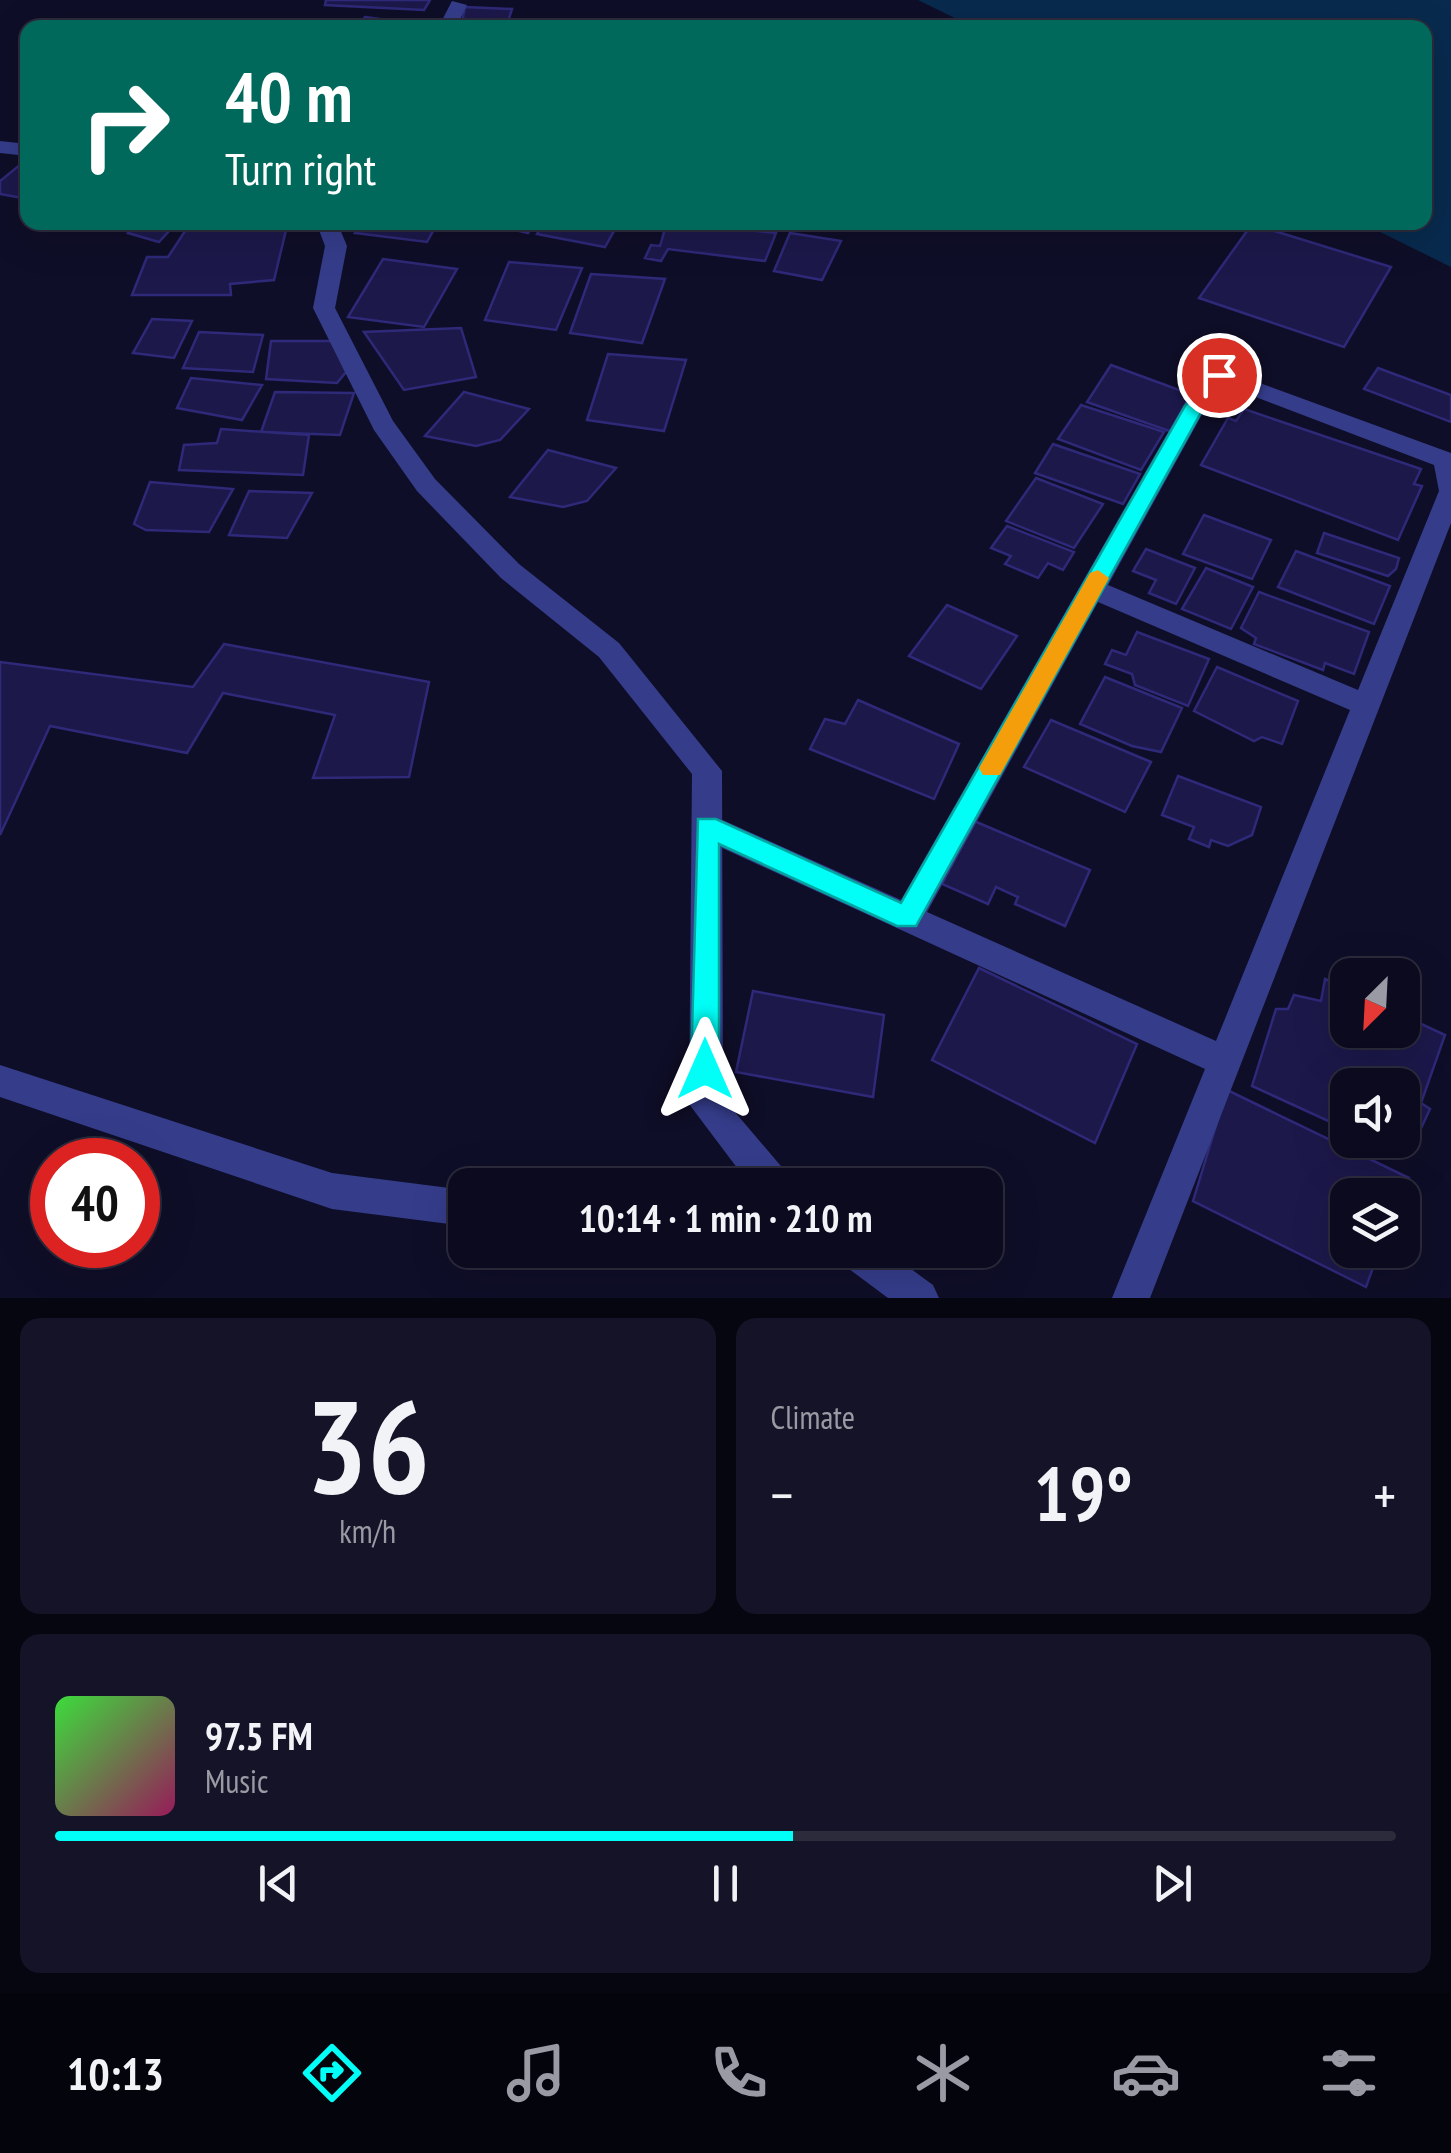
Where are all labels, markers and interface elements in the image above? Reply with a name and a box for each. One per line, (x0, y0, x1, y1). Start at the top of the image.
text: 40 m (225, 51, 353, 141)
icon: right (60, 60, 190, 190)
text: Turn right (225, 139, 376, 197)
pin (1177, 333, 1262, 418)
icon: arrive (1192, 348, 1247, 403)
north arrow (1330, 958, 1420, 1048)
map controls (1330, 958, 1420, 1268)
position arrow (653, 1017, 757, 1121)
button: sound (1330, 1068, 1420, 1158)
speed limit sign: 40 (30, 1138, 160, 1268)
button: layers (1330, 1178, 1420, 1268)
text: 10:14 · 1 min · 210 m (579, 1193, 872, 1242)
text: 36 (306, 1361, 430, 1529)
text: Climate (771, 1396, 855, 1438)
text: 19° (1034, 1445, 1133, 1542)
text: − (771, 1459, 793, 1530)
text: + (1373, 1459, 1396, 1530)
text: km/h (339, 1510, 396, 1552)
text: 97.5 FM (205, 1711, 313, 1760)
text: Music (205, 1760, 268, 1802)
icon: previous (251, 1856, 306, 1911)
icon: pause (698, 1856, 753, 1911)
icon: next (1145, 1856, 1200, 1911)
icon: directions (297, 2038, 367, 2108)
icon: music (501, 2038, 571, 2108)
icon: phone (704, 2038, 774, 2108)
icon: climate (908, 2038, 978, 2108)
icon: car (1111, 2038, 1181, 2108)
icon: filters (1314, 2038, 1384, 2108)
text: 10:13 (67, 2044, 164, 2102)

